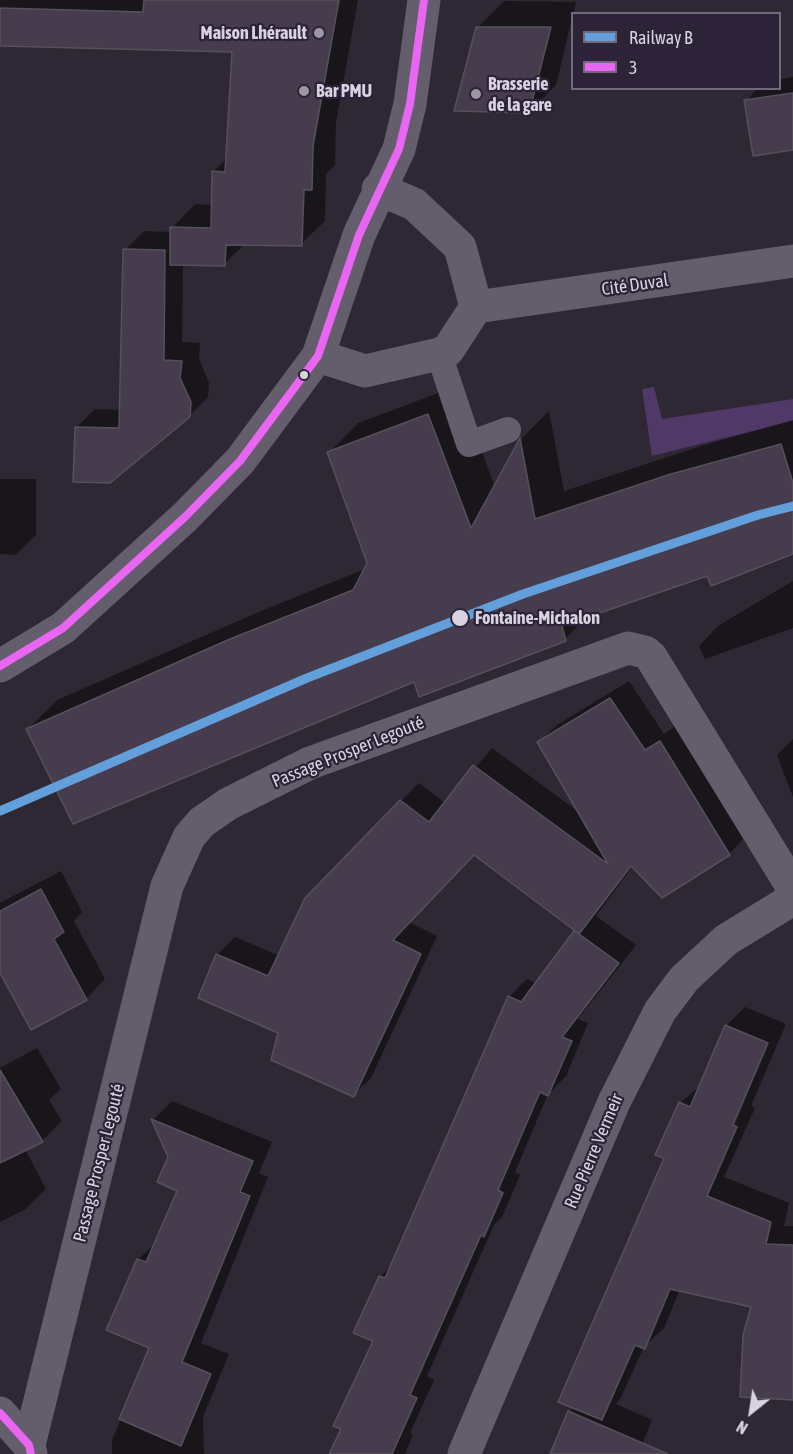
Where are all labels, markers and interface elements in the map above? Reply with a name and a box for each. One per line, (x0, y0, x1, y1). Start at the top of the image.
legend (571, 12, 781, 90)
place label: Maison Lhérault (201, 22, 307, 44)
marker: Maison Lhérault (312, 26, 326, 40)
text: Railway B (629, 27, 692, 48)
text: 3 (629, 57, 637, 78)
place label: Brasserie de la gare (488, 73, 552, 116)
place label: Bar PMU (316, 80, 372, 102)
marker: Bar PMU (297, 84, 311, 98)
marker: Brasserie de la gare (469, 87, 483, 101)
street label: Cité Duval (600, 270, 670, 300)
unlabelled marker (298, 369, 310, 381)
place label: Fontaine-Michalon (475, 607, 600, 629)
marker: Fontaine-Michalon (450, 608, 470, 628)
street label: Passage Prosper Legouté (269, 712, 427, 792)
street label: Passage Prosper Legouté (69, 1082, 129, 1244)
street label: Rue Pierre Vermeir (560, 1090, 628, 1212)
north arrow (721, 1382, 781, 1442)
text: N (733, 1417, 751, 1438)

